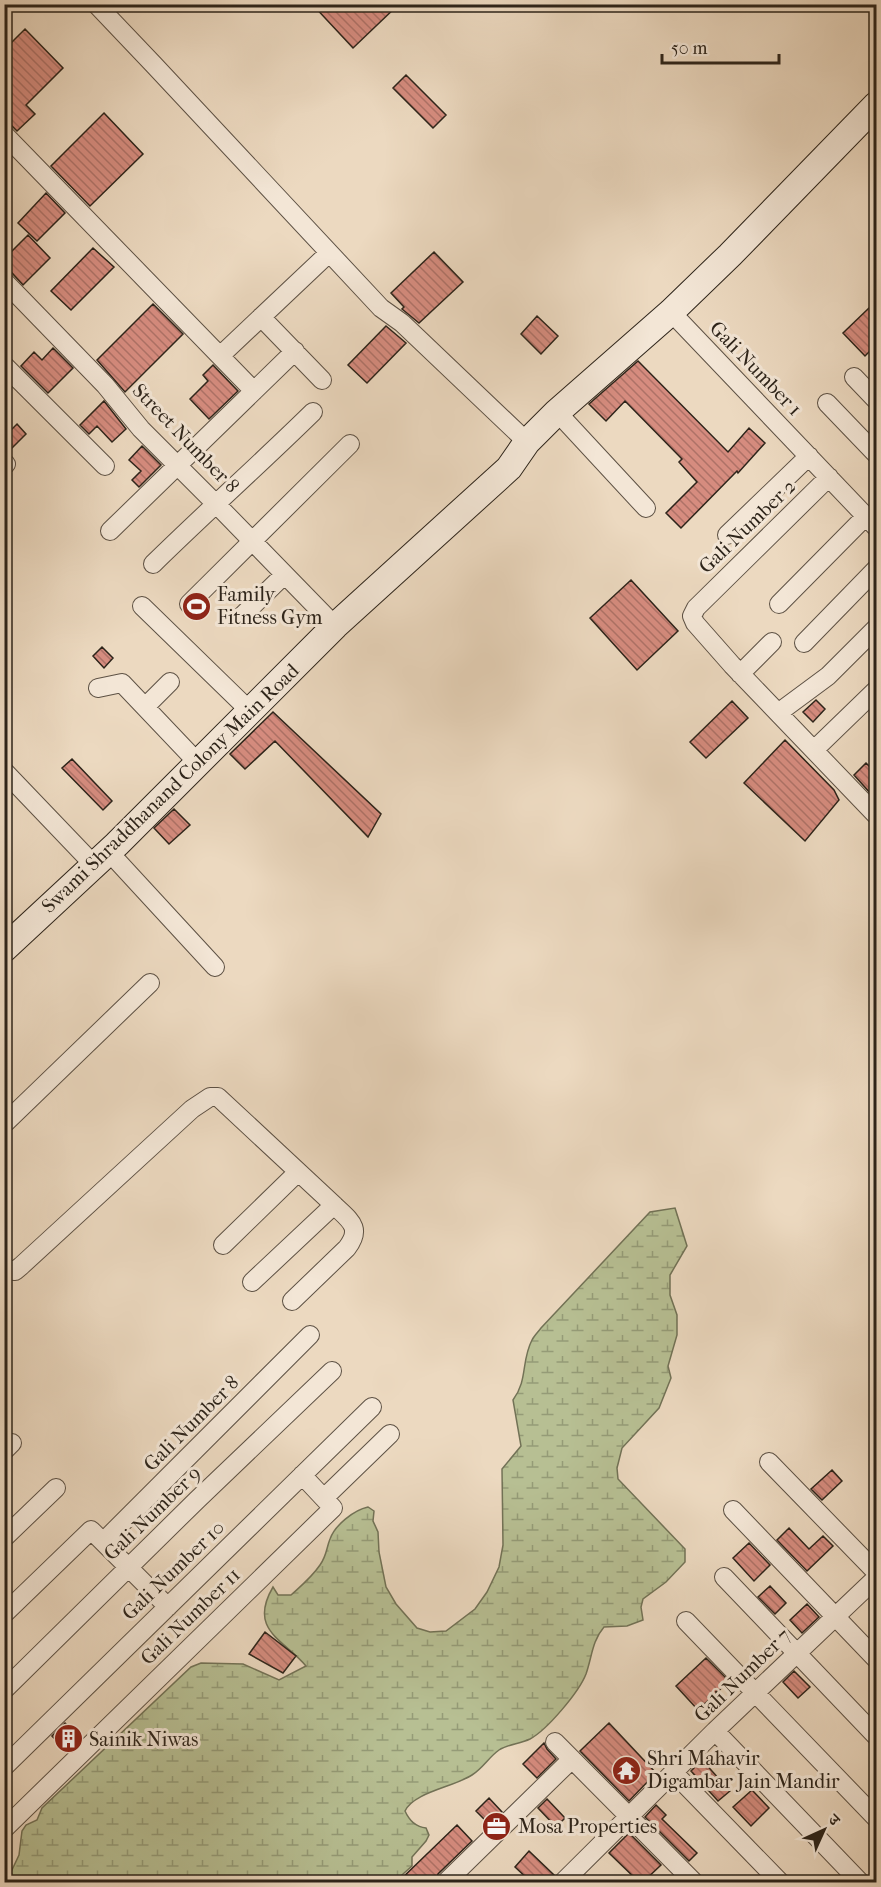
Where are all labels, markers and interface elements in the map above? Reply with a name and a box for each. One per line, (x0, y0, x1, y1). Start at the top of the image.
scale bar (662, 27, 779, 65)
text: 50 m (671, 38, 708, 59)
street label: Gali Number 1 (705, 316, 806, 420)
street label: Street Number 8 (128, 379, 244, 498)
street label: Gali Number 2 (694, 475, 800, 578)
place label: Family Fitness Gym (217, 583, 323, 629)
sports icon: Family Fitness Gym (180, 590, 212, 622)
street label: Swami Shraddhanand Colony Main Road (37, 658, 304, 918)
street label: Gali Number 8 (139, 1371, 244, 1476)
street label: Gali Number 9 (99, 1462, 205, 1565)
street label: Gali Number 10 (118, 1516, 229, 1625)
street label: Gali Number 11 (136, 1563, 245, 1670)
street label: Gali Number 7 (690, 1624, 795, 1727)
building icon: Sainik Niwas (52, 1723, 84, 1755)
place label: Sainik Niwas (89, 1728, 199, 1751)
place label: Shri Mahavir Digambar Jain Mandir (647, 1747, 840, 1793)
temple icon: Shri Mahavir Digambar Jain Mandir (610, 1754, 642, 1786)
north arrow (794, 1800, 854, 1860)
text: उ (824, 1809, 845, 1831)
office icon: Mosa Properties (481, 1810, 513, 1842)
place label: Mosa Properties (518, 1815, 657, 1838)

